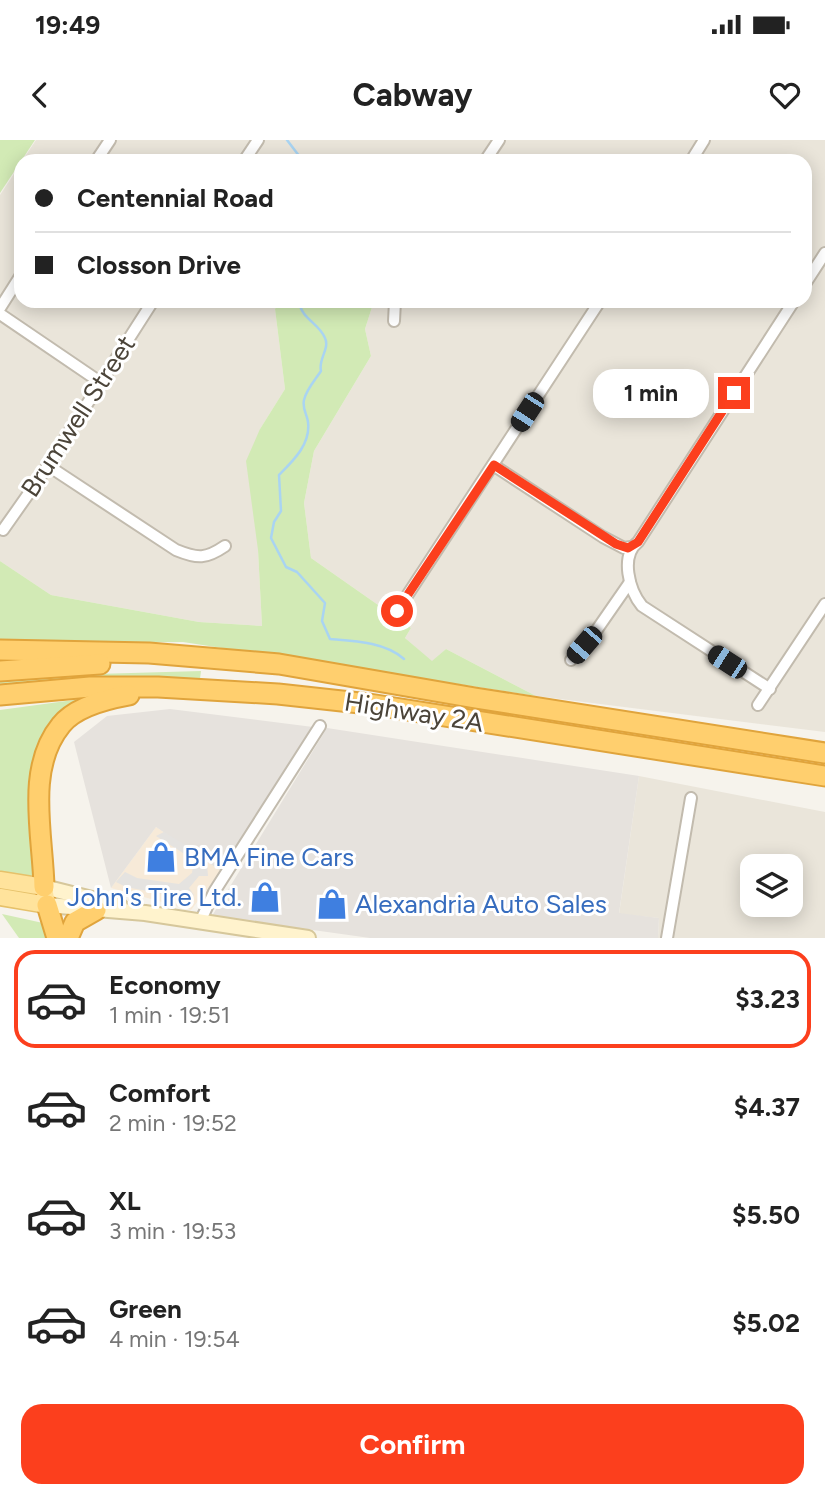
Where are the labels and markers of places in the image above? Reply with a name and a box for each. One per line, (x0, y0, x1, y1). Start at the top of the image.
shop icon: BMA Fine Cars (144, 840, 178, 874)
place label: BMA Fine Cars (184, 841, 354, 873)
shop icon: John's Tire Ltd. (248, 880, 282, 914)
place label: John's Tire Ltd. (67, 881, 242, 913)
shop icon: Alexandria Auto Sales (315, 887, 349, 921)
place label: Alexandria Auto Sales (355, 888, 607, 920)

